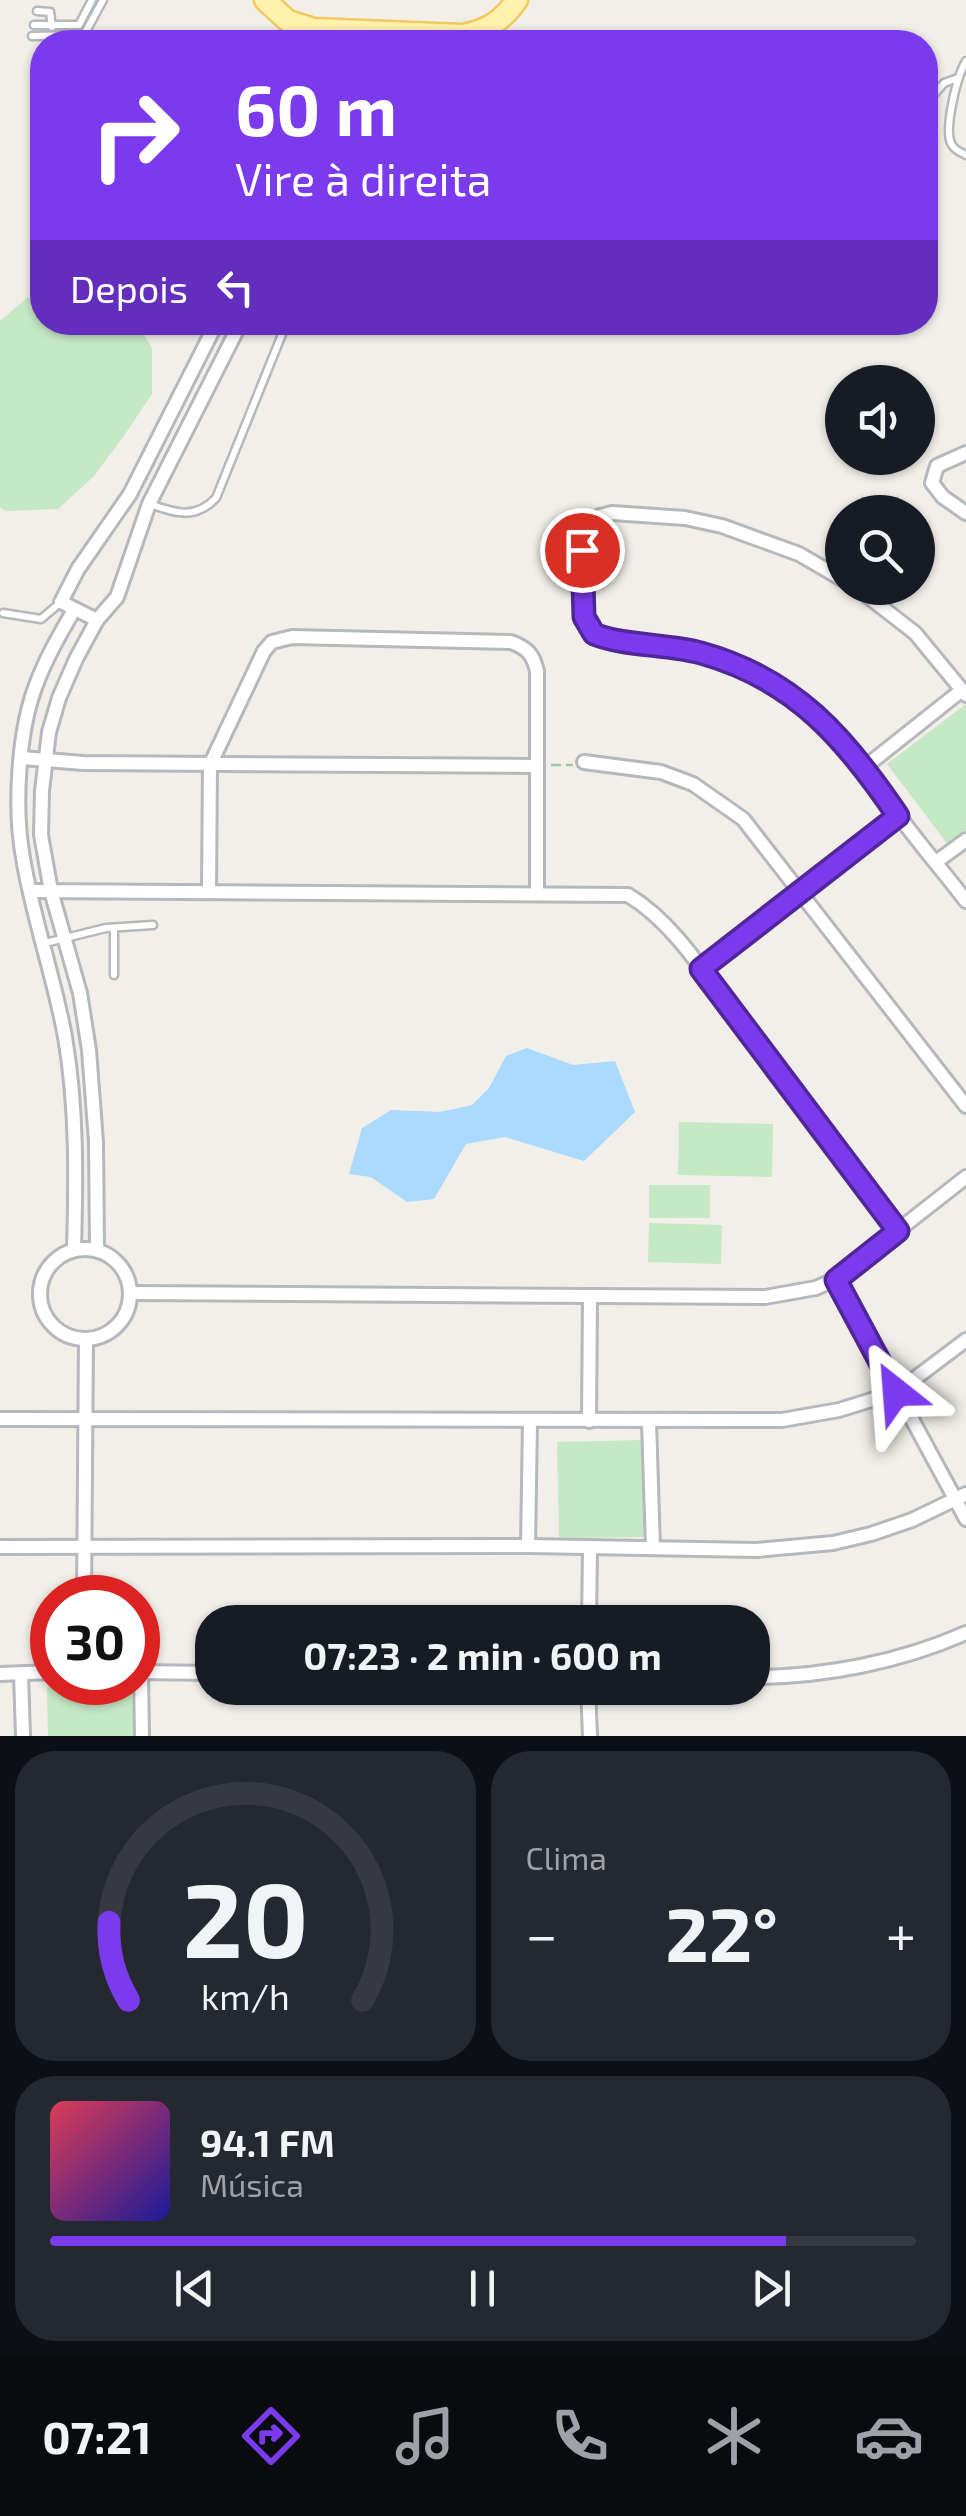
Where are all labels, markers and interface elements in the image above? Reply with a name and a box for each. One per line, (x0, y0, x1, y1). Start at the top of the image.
text: 60 m (235, 66, 397, 150)
icon: right (70, 70, 200, 200)
text: Vire à direita (235, 151, 492, 205)
icon: left (208, 260, 263, 315)
text: Depois (70, 265, 188, 311)
map controls (825, 365, 935, 605)
button: sound (825, 365, 935, 475)
button: search (825, 495, 935, 605)
pin (540, 508, 625, 593)
icon: arrive (555, 523, 610, 578)
position arrow (844, 1340, 948, 1444)
speed limit sign: 30 (30, 1575, 160, 1705)
text: 07:23 · 2 min · 600 m (303, 1632, 662, 1678)
text: Clima (526, 1838, 607, 1876)
text: 20 (182, 1854, 308, 1979)
text: 22° (665, 1887, 778, 1977)
text: − (526, 1900, 558, 1966)
text: + (886, 1900, 916, 1966)
text: km/h (201, 1974, 290, 2017)
text: 94.1 FM (200, 2119, 335, 2165)
text: Música (200, 2165, 304, 2203)
icon: previous (167, 2261, 222, 2316)
icon: pause (455, 2261, 510, 2316)
icon: next (744, 2261, 799, 2316)
icon: directions (236, 2401, 306, 2471)
icon: music (390, 2401, 460, 2471)
icon: phone (545, 2401, 615, 2471)
icon: climate (699, 2401, 769, 2471)
icon: car (854, 2401, 924, 2471)
text: 07:21 (42, 2409, 152, 2463)

